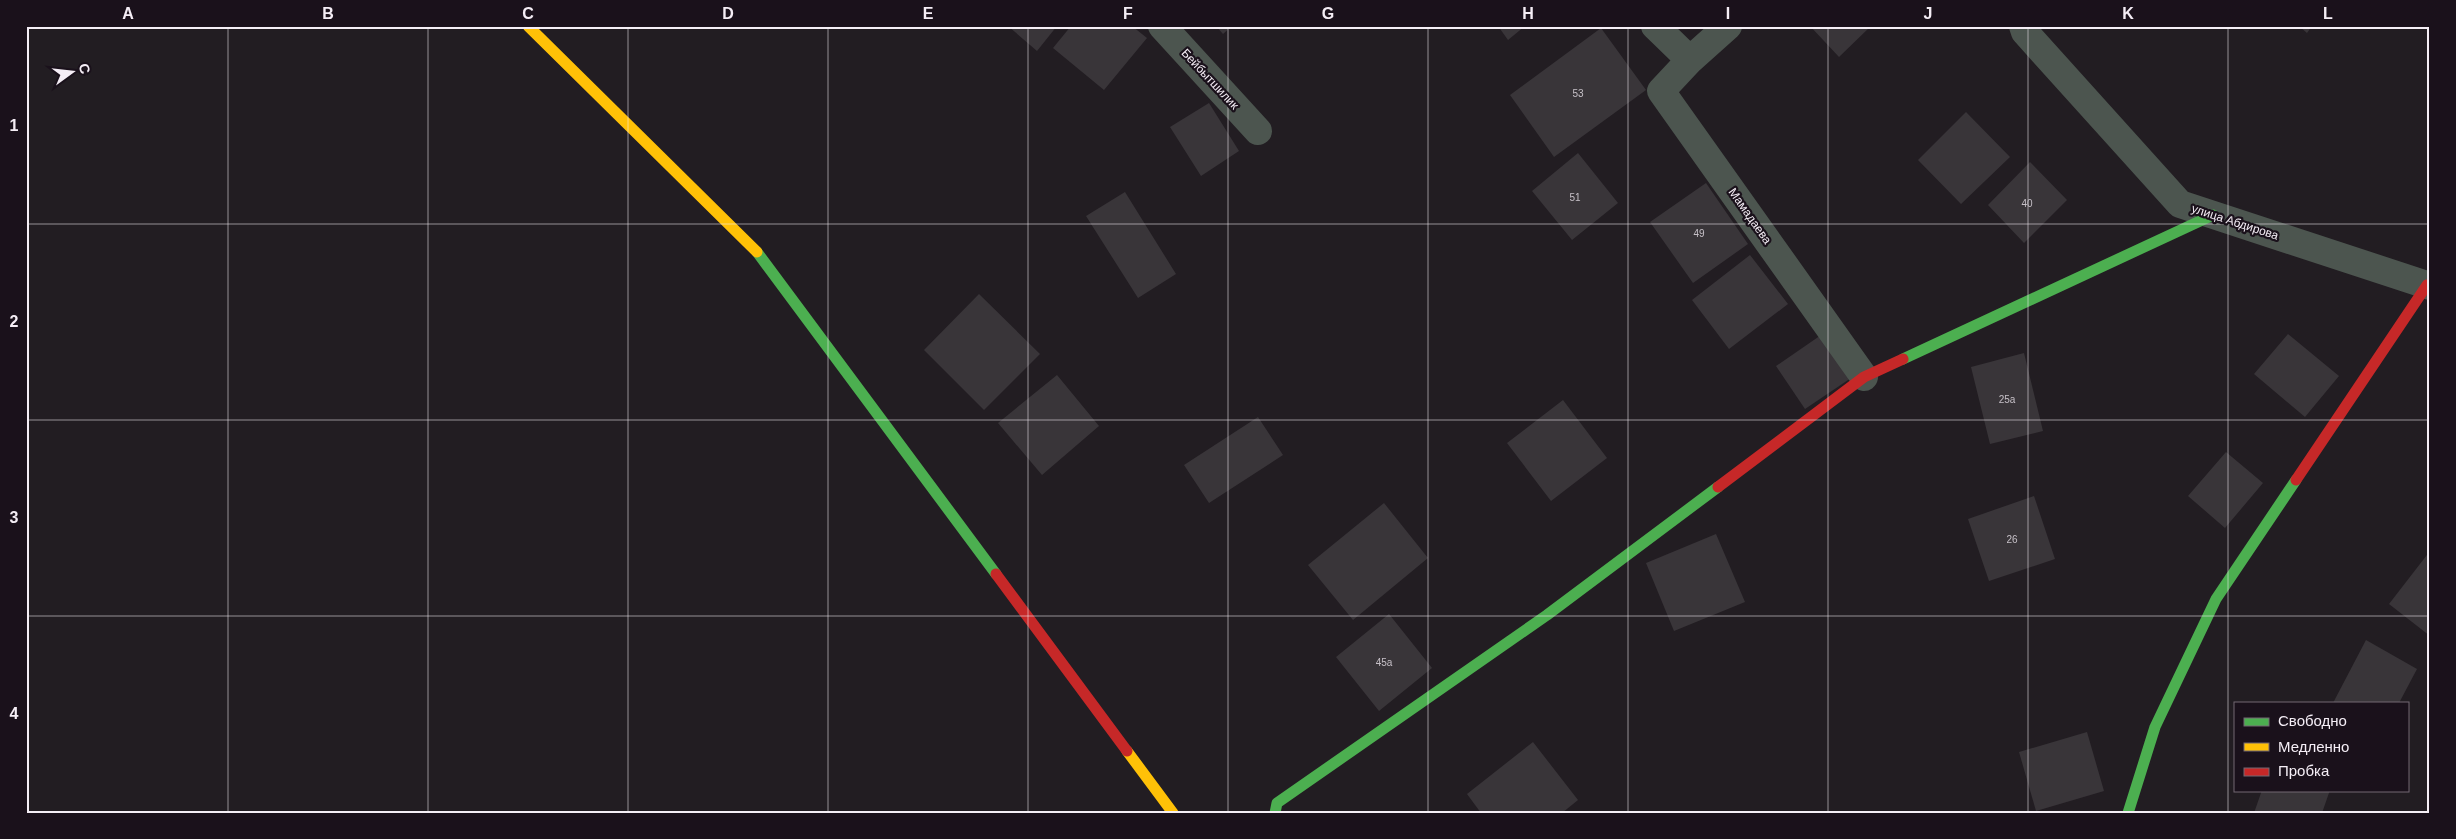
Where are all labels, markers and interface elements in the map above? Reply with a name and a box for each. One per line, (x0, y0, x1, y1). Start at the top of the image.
text: A (122, 5, 134, 22)
text: B (322, 5, 334, 22)
text: C (522, 5, 534, 22)
text: D (722, 5, 734, 22)
text: E (923, 5, 934, 22)
text: F (1123, 5, 1133, 22)
text: G (1322, 5, 1334, 22)
text: H (1522, 5, 1534, 22)
text: I (1726, 5, 1730, 22)
text: J (1924, 5, 1932, 22)
text: K (2122, 5, 2134, 22)
text: L (2323, 5, 2333, 22)
street label: Бейбытшилик (1178, 46, 1242, 113)
north arrow (48, 48, 98, 98)
text: С (76, 62, 94, 76)
house number: 53 (1572, 88, 1584, 99)
text: 1 (10, 117, 19, 134)
street label: Мамадаева (1726, 185, 1775, 247)
house number: 51 (1569, 192, 1581, 203)
house number: 40 (2021, 198, 2033, 209)
street label: улица Абдирова (2190, 201, 2281, 243)
house number: 49 (1693, 228, 1705, 239)
text: 2 (10, 313, 19, 330)
house number: 25а (1999, 394, 2016, 405)
text: 3 (10, 509, 19, 526)
house number: 26 (2006, 534, 2018, 545)
house number: 45а (1376, 657, 1393, 668)
legend (2234, 702, 2408, 792)
text: 4 (10, 705, 19, 722)
text: Свободно (2278, 712, 2347, 729)
text: Медленно (2278, 738, 2349, 755)
text: Пробка (2278, 762, 2330, 779)

